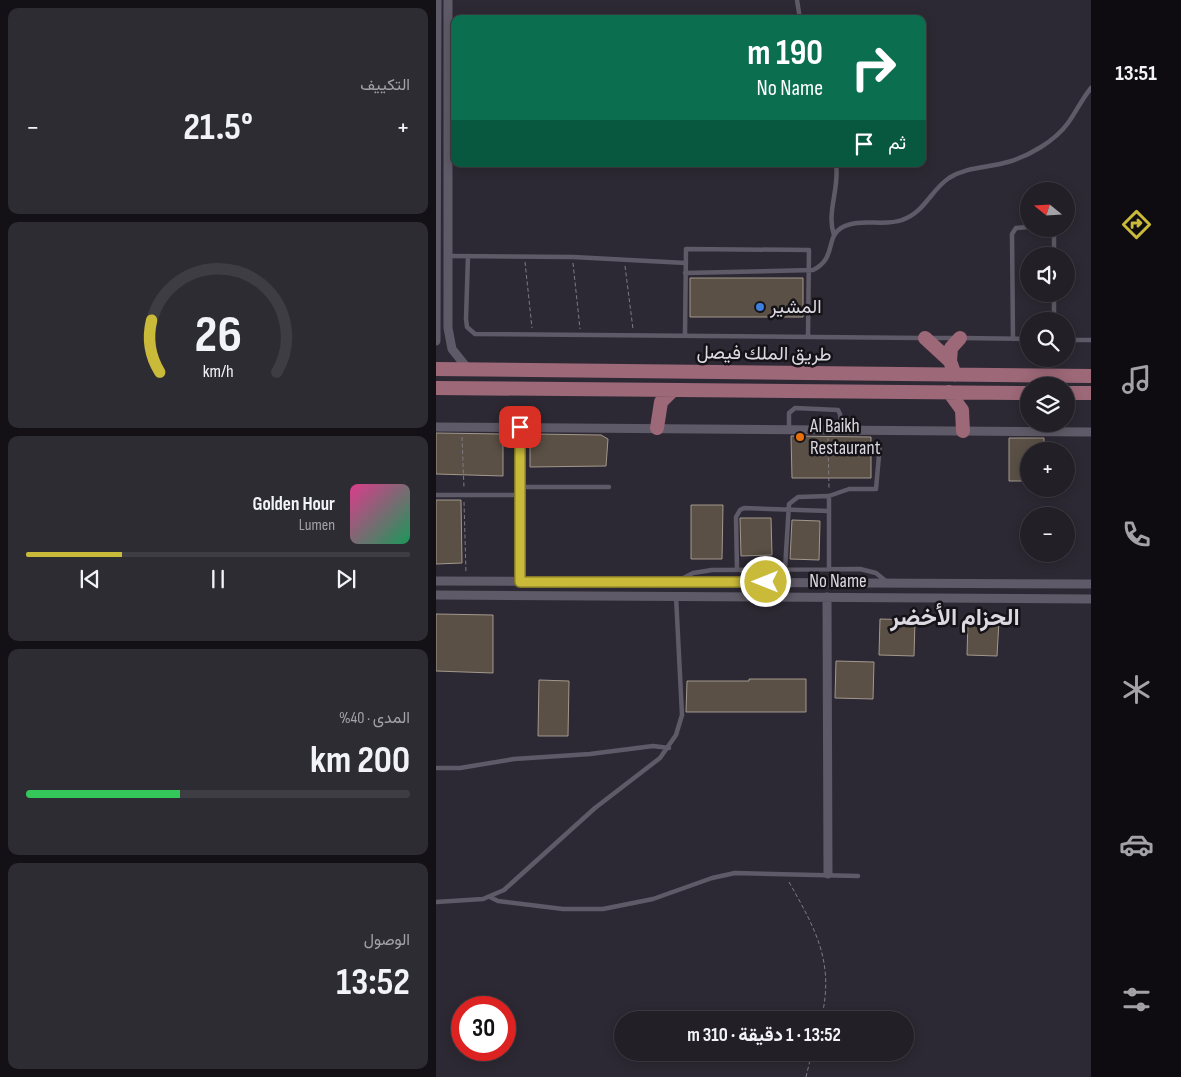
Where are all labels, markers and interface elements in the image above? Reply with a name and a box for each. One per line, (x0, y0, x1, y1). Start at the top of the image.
text: 190 m (747, 32, 823, 75)
icon: right (841, 35, 906, 100)
text: 13:51 (1115, 60, 1157, 87)
text: No Name (756, 75, 823, 102)
text: التكييف (360, 76, 410, 95)
text: 21.5° (183, 105, 253, 150)
text: − (26, 111, 40, 144)
text: + (396, 111, 410, 144)
icon: arrive (850, 130, 878, 158)
text: ثم (888, 132, 906, 155)
north arrow (1020, 182, 1075, 238)
map controls (1020, 182, 1075, 562)
icon: directions (1119, 207, 1154, 242)
button: sound (1020, 247, 1075, 302)
place label: المشير (769, 296, 822, 319)
marker: المشير (754, 301, 766, 313)
text: 26 (194, 304, 242, 367)
button: search (1020, 312, 1075, 367)
street label: طريق الملك فيصل (696, 341, 832, 367)
text: km/h (203, 361, 233, 382)
icon: music (1119, 362, 1154, 397)
button: layers (1020, 377, 1075, 432)
pin (499, 406, 541, 448)
icon: arrive (506, 413, 534, 441)
place label: Al Baikh Restaurant (809, 415, 881, 460)
marker: Al Baikh Restaurant (794, 431, 806, 443)
button: + (1020, 442, 1075, 497)
text: Golden Hour (252, 493, 335, 516)
button: − (1020, 507, 1075, 562)
text: Lumen (299, 516, 335, 535)
icon: phone (1119, 517, 1154, 552)
position arrow (739, 555, 791, 607)
icon: previous (76, 565, 104, 593)
icon: pause (204, 565, 232, 593)
icon: next (332, 565, 360, 593)
street label: No Name (809, 570, 867, 593)
district label: الحزام الأخضر (889, 602, 1020, 633)
icon: climate (1119, 672, 1154, 707)
text: المدى · 40% (339, 709, 410, 728)
text: 200 km (310, 738, 410, 783)
icon: car (1119, 827, 1154, 862)
text: الوصول (364, 931, 410, 950)
text: 13:52 (336, 960, 410, 1005)
icon: filters (1119, 982, 1154, 1017)
speed limit sign: 30 (451, 996, 516, 1061)
text: 13:52 · 1 دقيقة · 310 m (687, 1024, 841, 1047)

